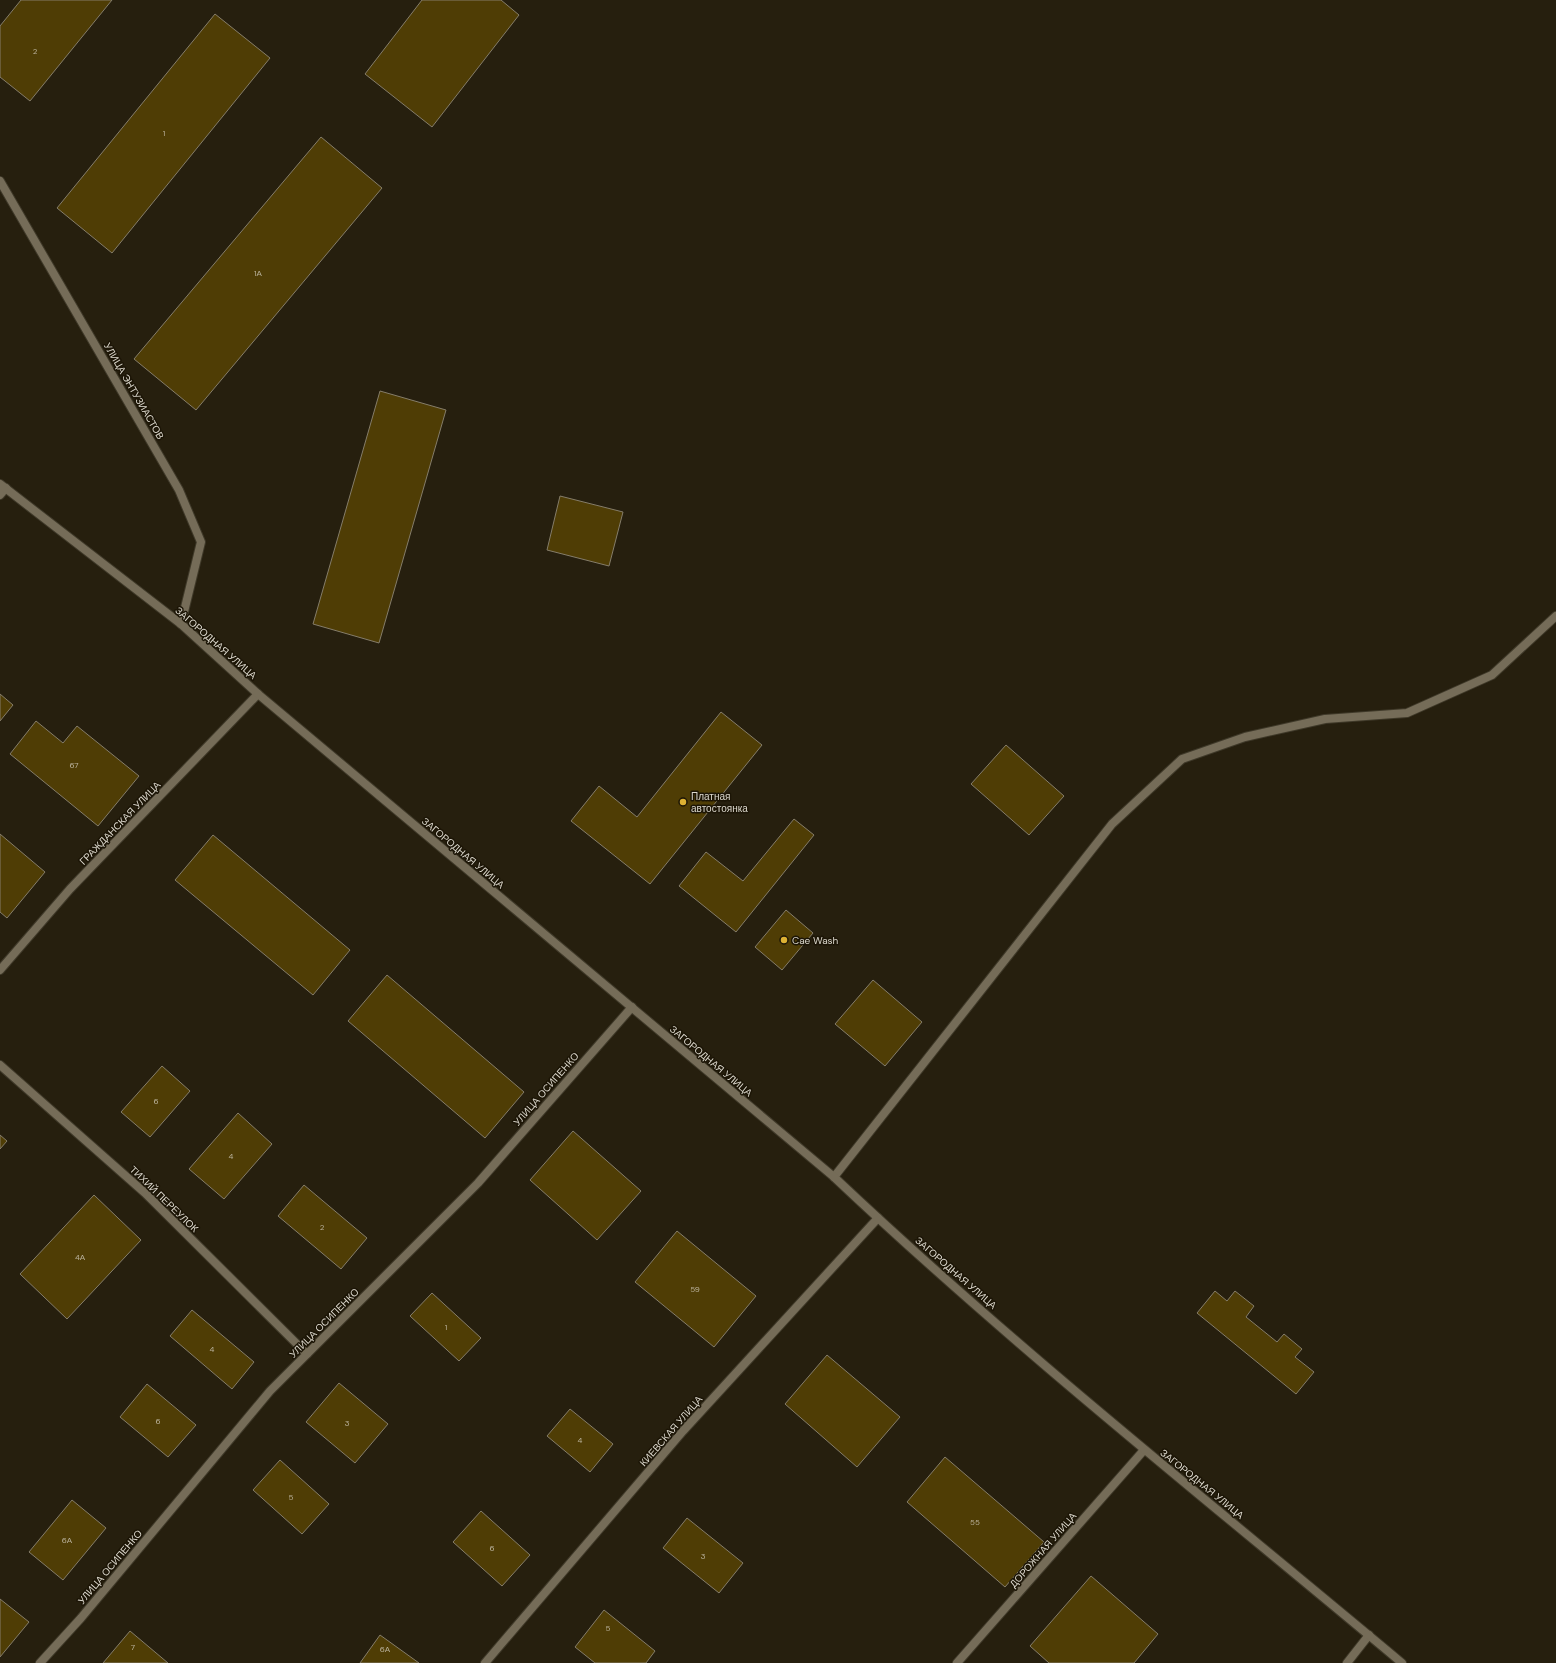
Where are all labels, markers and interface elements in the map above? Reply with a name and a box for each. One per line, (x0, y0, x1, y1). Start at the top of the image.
house number: 2 (33, 46, 38, 56)
house number: 1 (163, 128, 165, 138)
house number: 1А (254, 268, 263, 278)
street label: УЛИЦА ЭНТУЗИАСТОВ (101, 340, 167, 442)
street label: ЗАГОРОДНАЯ УЛИЦА (173, 604, 260, 682)
house number: 67 (69, 760, 79, 770)
street label: ГРАЖДАНСКАЯ УЛИЦА (77, 778, 164, 868)
place label: Платная автостоянка (691, 790, 748, 815)
marker: Платная автостоянка (678, 797, 688, 807)
street label: ЗАГОРОДНАЯ УЛИЦА (419, 815, 507, 892)
place label: Cae Wash (792, 934, 839, 947)
marker: Cae Wash (779, 935, 789, 945)
street label: ЗАГОРОДНАЯ УЛИЦА (667, 1023, 755, 1100)
street label: УЛИЦА ОСИПЕНКО (511, 1049, 582, 1128)
house number: 6 (153, 1096, 159, 1106)
house number: 4 (229, 1151, 234, 1161)
street label: ТИХИЙ ПЕРЕУЛОК (127, 1163, 201, 1235)
house number: 2 (320, 1222, 325, 1232)
street label: ЗАГОРОДНАЯ УЛИЦА (913, 1234, 1000, 1312)
house number: 4А (75, 1252, 86, 1262)
house number: 59 (690, 1284, 700, 1294)
street label: УЛИЦА ОСИПЕНКО (286, 1285, 362, 1361)
house number: 1 (445, 1322, 447, 1332)
house number: 4 (210, 1344, 215, 1354)
street label: КИЕВСКАЯ УЛИЦА (637, 1393, 705, 1469)
house number: 6 (155, 1416, 161, 1426)
house number: 3 (345, 1418, 350, 1428)
house number: 4 (578, 1435, 583, 1445)
street label: ЗАГОРОДНАЯ УЛИЦА (1158, 1446, 1247, 1522)
house number: 5 (289, 1492, 294, 1502)
street label: ДОРОЖНАЯ УЛИЦА (1007, 1509, 1079, 1590)
house number: 55 (970, 1517, 980, 1527)
street label: УЛИЦА ОСИПЕНКО (75, 1527, 145, 1607)
house number: 6А (62, 1535, 73, 1545)
house number: 6 (489, 1543, 495, 1553)
house number: 3 (701, 1551, 706, 1561)
house number: 5 (606, 1623, 611, 1633)
house number: 7 (131, 1642, 135, 1652)
house number: 6А (380, 1644, 391, 1654)

